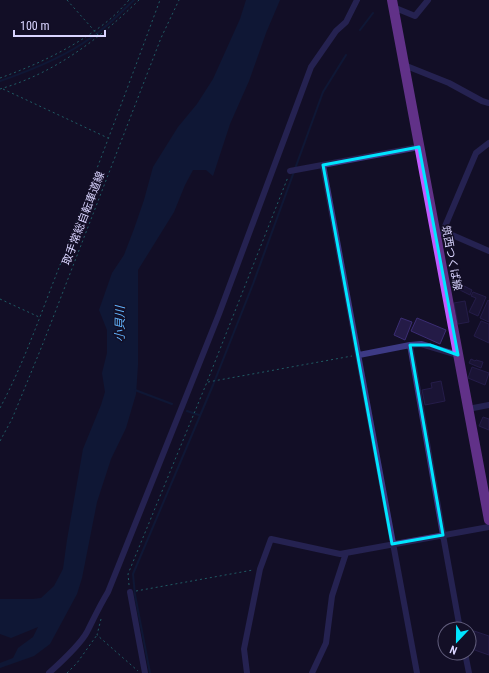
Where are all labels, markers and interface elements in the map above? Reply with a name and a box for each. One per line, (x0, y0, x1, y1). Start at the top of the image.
scale bar (14, 12, 105, 38)
text: 100 m (20, 19, 50, 33)
street label: 取手常総自転車道線 (60, 170, 107, 267)
street label: 筑西つくば線 (439, 224, 464, 292)
water label: 小貝川 (113, 304, 127, 342)
north arrow (437, 621, 477, 661)
text: N (448, 642, 459, 657)

